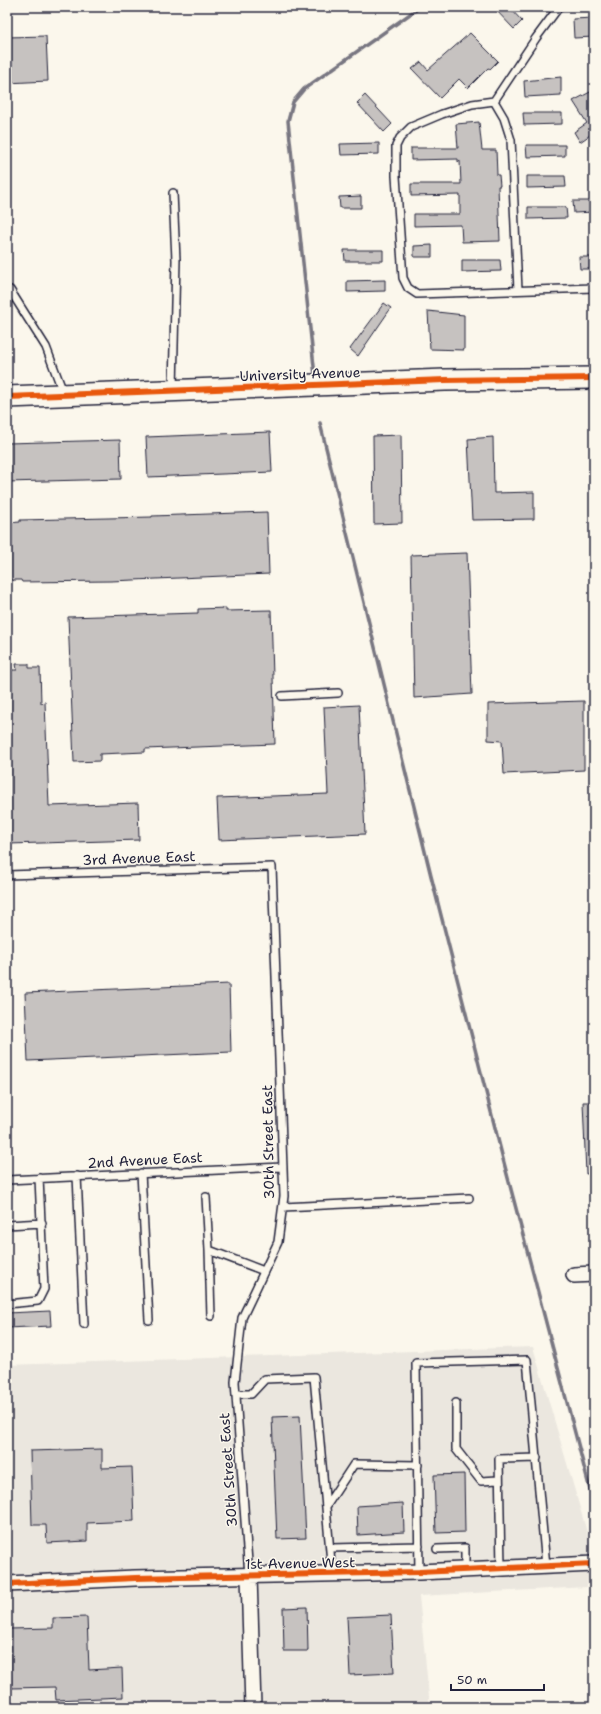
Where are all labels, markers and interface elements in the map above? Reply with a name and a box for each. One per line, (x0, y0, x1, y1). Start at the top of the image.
street label: University Avenue (239, 363, 361, 385)
street label: 3rd Avenue East (82, 847, 196, 869)
street label: 30th Street East (258, 1085, 278, 1199)
street label: 2nd Avenue East (87, 1148, 203, 1172)
street label: 30th Street East (215, 1412, 241, 1528)
street label: 1st Avenue West (245, 1553, 355, 1573)
scale bar (451, 1666, 544, 1692)
text: 50 m (457, 1672, 487, 1688)

